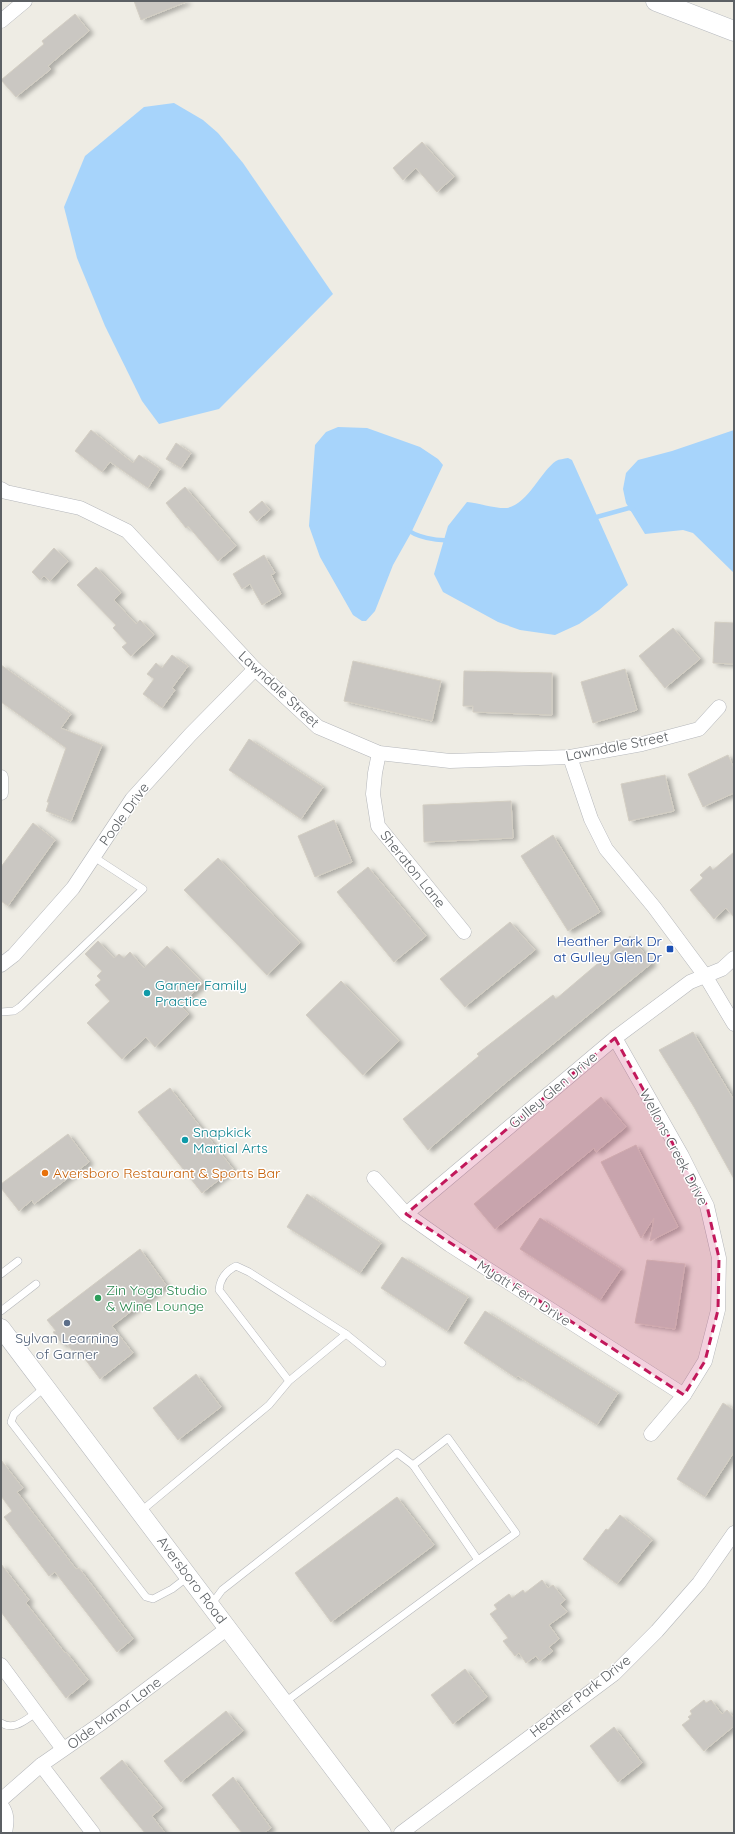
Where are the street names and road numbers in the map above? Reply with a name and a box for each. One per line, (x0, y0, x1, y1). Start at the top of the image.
street label: Lawndale Street (235, 647, 324, 731)
street label: Lawndale Street (564, 727, 670, 765)
street label: Poole Drive (95, 779, 153, 849)
street label: Sheraton Lane (376, 827, 450, 911)
street label: Gulley Glen Drive (505, 1048, 601, 1132)
street label: Wellons Creek Drive (636, 1086, 712, 1208)
street label: Myatt Fern Drive (474, 1256, 574, 1330)
street label: Aversboro Road (153, 1533, 231, 1627)
street label: Heather Park Drive (526, 1651, 634, 1741)
street label: Olde Manor Lane (63, 1673, 165, 1753)

